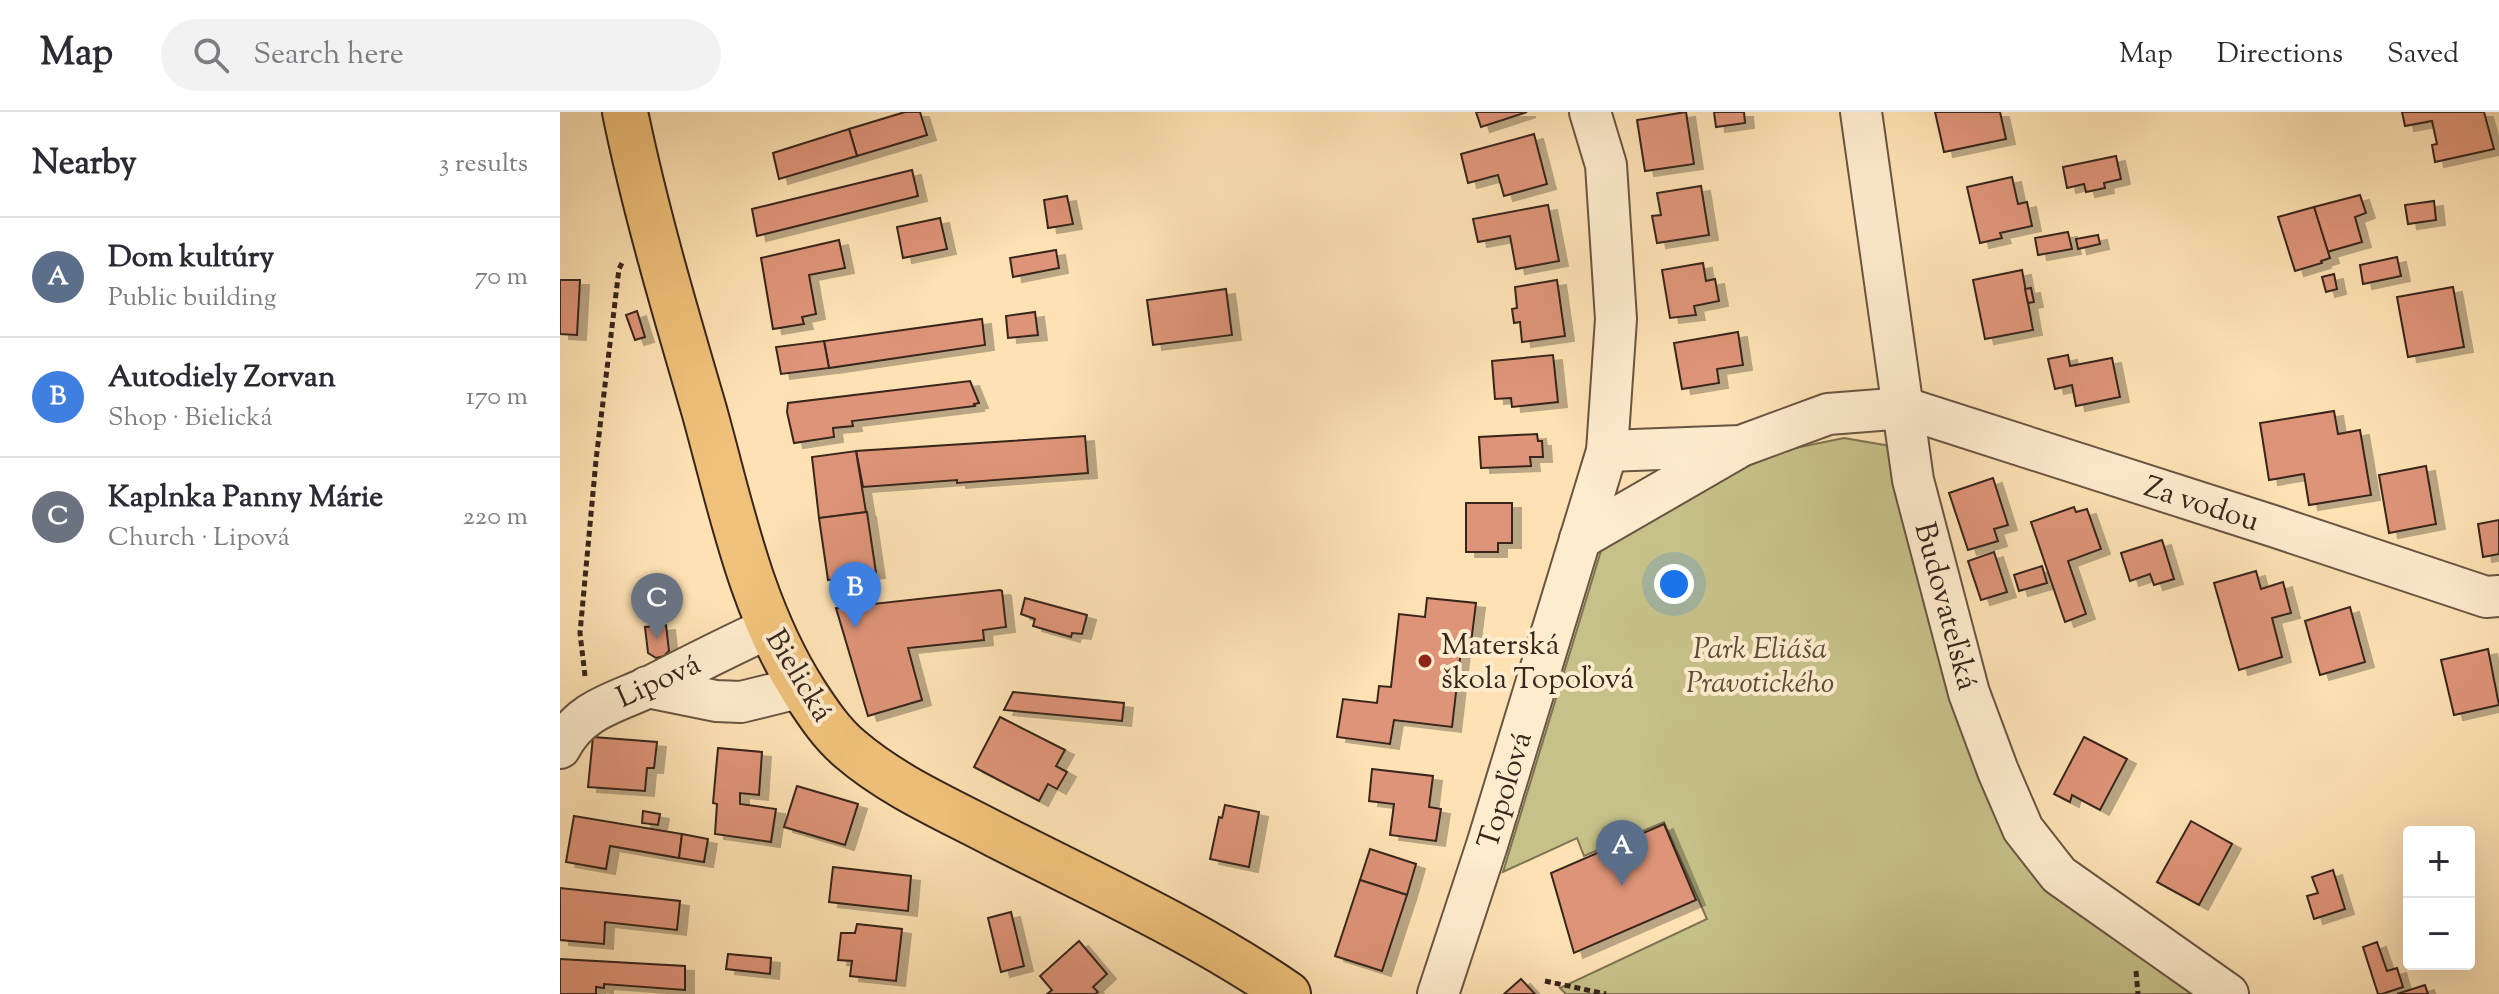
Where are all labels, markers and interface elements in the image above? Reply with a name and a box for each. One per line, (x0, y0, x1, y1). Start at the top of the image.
search box (161, 19, 721, 91)
text: Map (40, 28, 113, 82)
icon: search (189, 33, 233, 77)
text: Search here (253, 34, 404, 77)
text: Map (2119, 35, 2173, 75)
text: Directions (2217, 35, 2343, 75)
text: Saved (2387, 35, 2459, 75)
text: Nearby (32, 140, 137, 189)
text: 3 results (439, 146, 528, 183)
text: Dom kultúry (108, 237, 274, 280)
text: A (47, 259, 69, 296)
text: 70 m (475, 259, 528, 296)
text: Public building (108, 280, 276, 317)
text: Autodiely Zorvan (108, 357, 336, 400)
text: B (50, 379, 66, 416)
text: 170 m (466, 379, 528, 416)
text: Shop · Bielická (108, 400, 272, 437)
street label: Za vodou (2138, 467, 2264, 544)
text: Kaplnka Panny Márie (108, 477, 383, 520)
text: C (48, 499, 68, 536)
text: 220 m (463, 499, 528, 536)
street label: Budovateľská (1902, 518, 1988, 695)
text: Church · Lipová (108, 520, 290, 557)
pin: B (829, 562, 881, 628)
your location (1654, 564, 1694, 604)
pin: C (631, 573, 683, 639)
street label: Bielická (753, 622, 842, 731)
place label: Materská škola Topoľová (1441, 625, 1634, 702)
park label: Park Eliáša Pravotického (1686, 629, 1834, 706)
street label: Lipová (610, 644, 708, 720)
marker: Materská škola Topoľová (1416, 652, 1434, 670)
street label: Topoľová (1468, 727, 1545, 855)
pin: A (1596, 820, 1648, 886)
map controls (2403, 826, 2475, 970)
button: + (2403, 826, 2475, 898)
button: − (2403, 898, 2475, 970)

